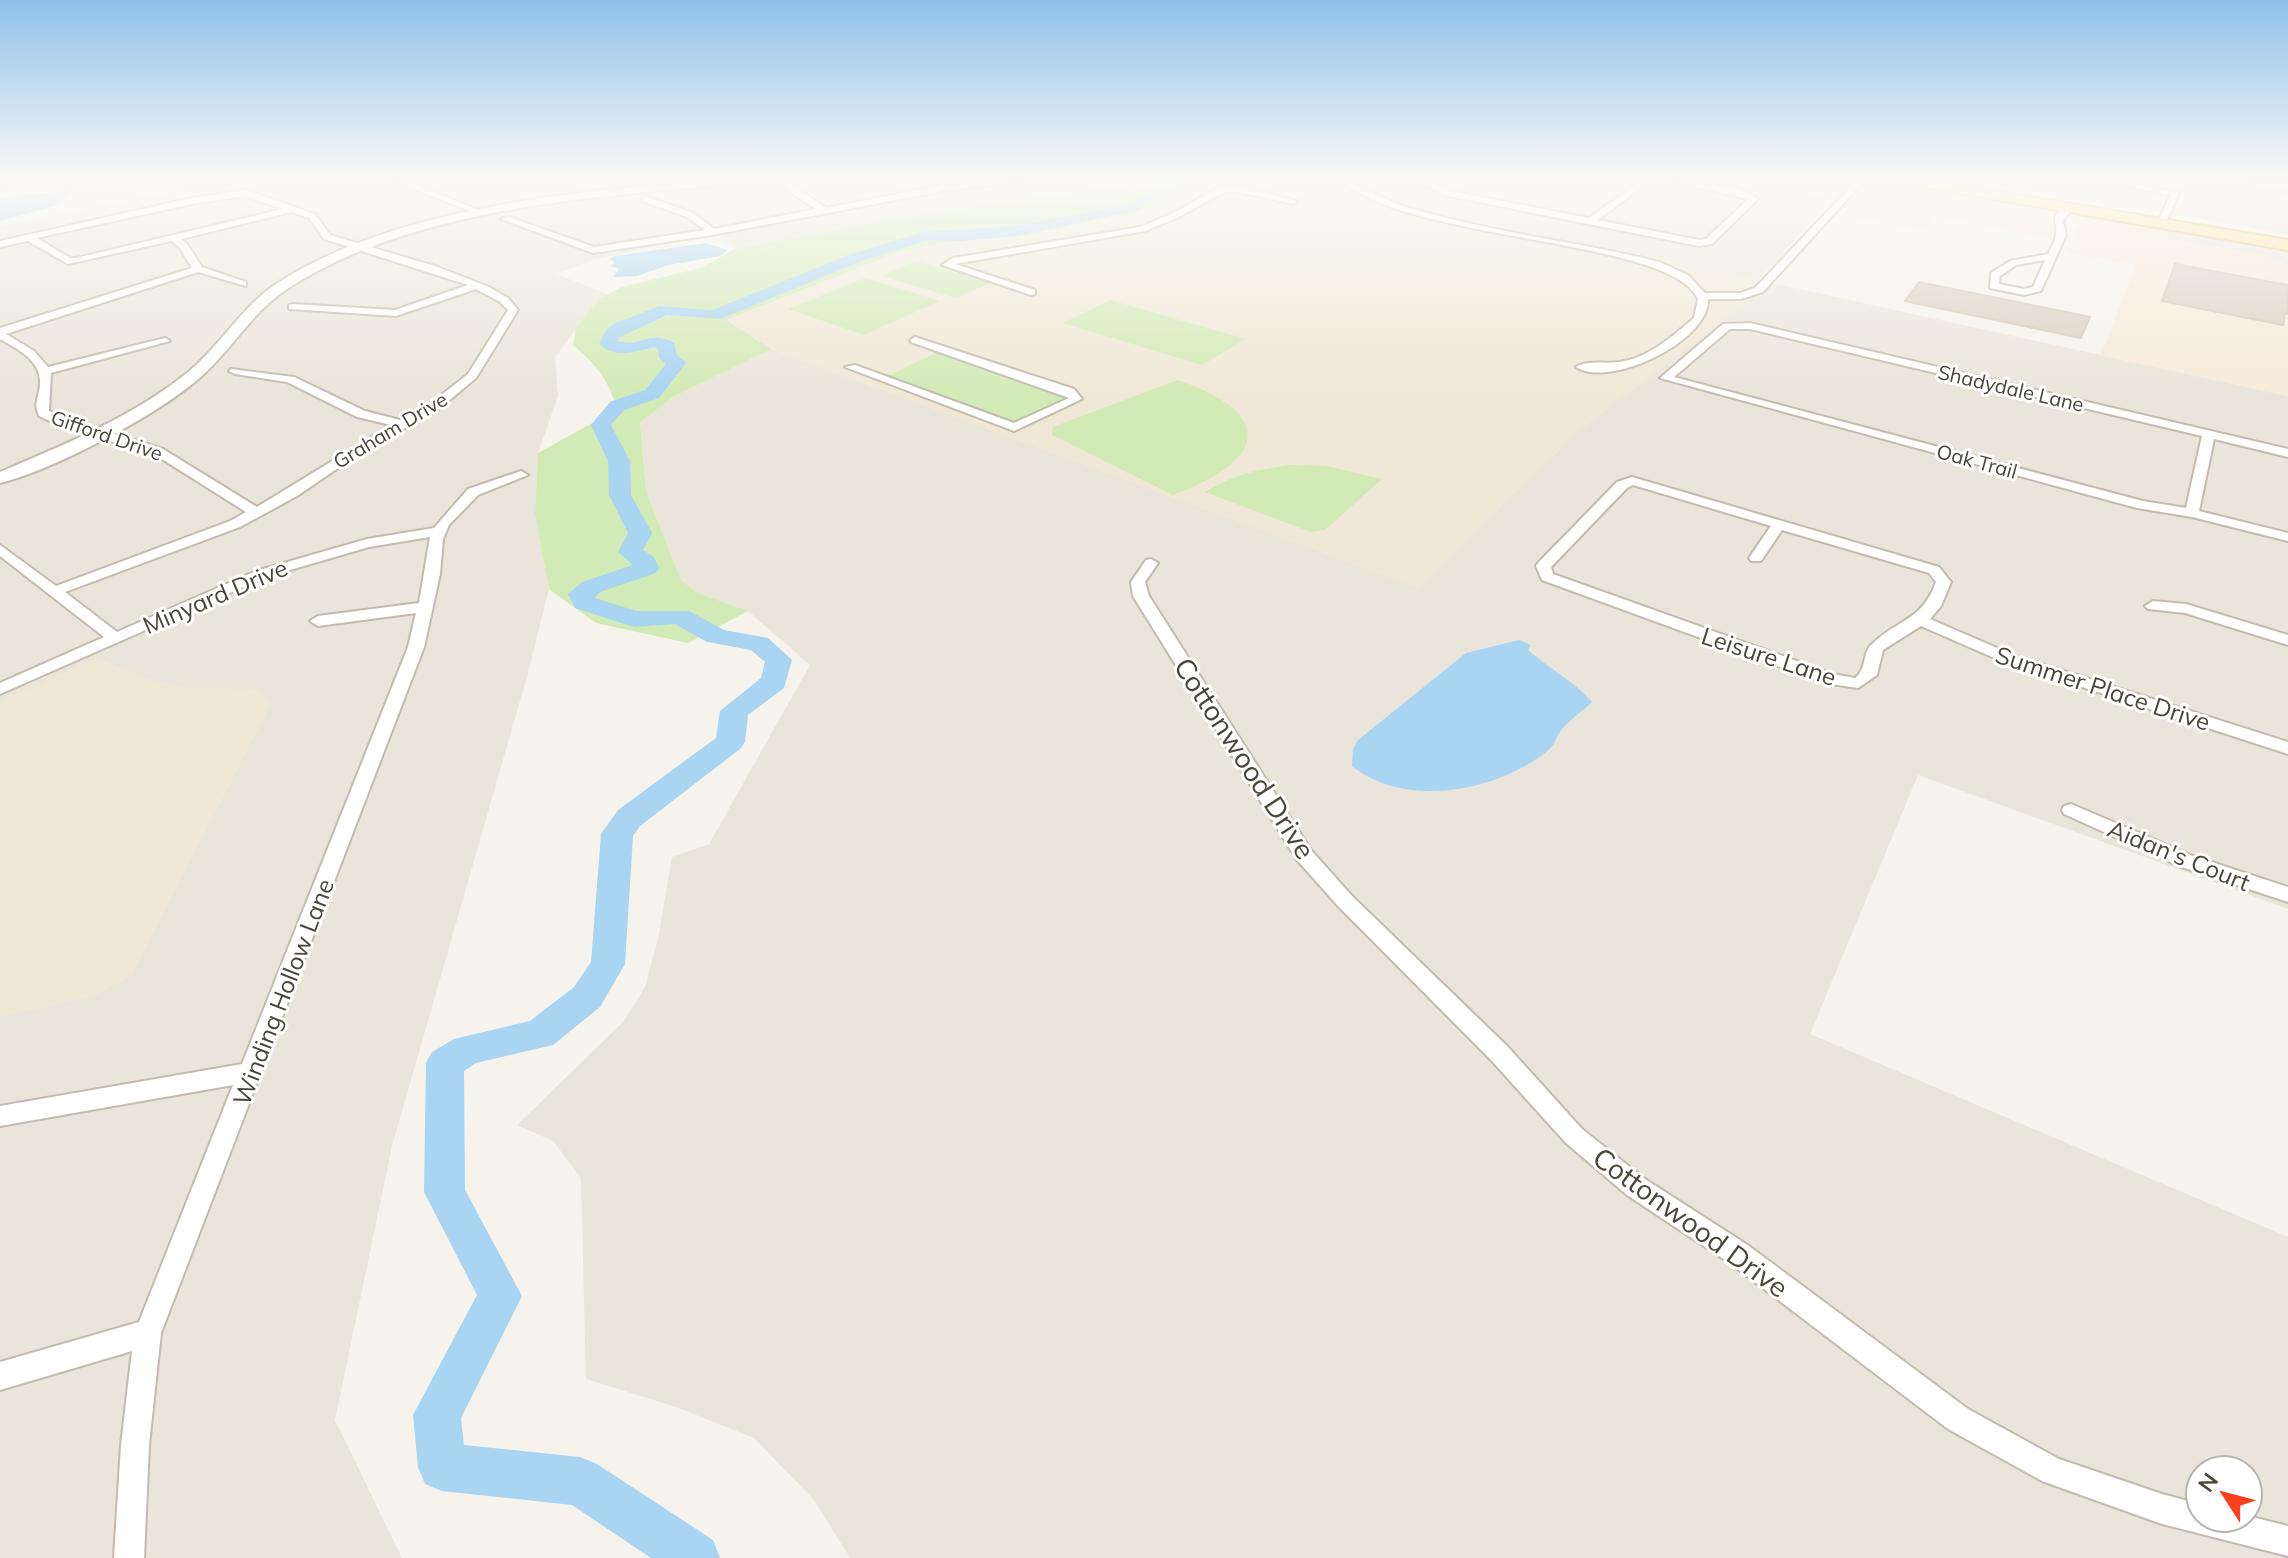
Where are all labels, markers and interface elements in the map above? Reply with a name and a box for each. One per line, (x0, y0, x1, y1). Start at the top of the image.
street label: Shadydale Lane (1936, 359, 2086, 417)
street label: Graham Drive (328, 386, 452, 474)
street label: Gifford Drive (48, 404, 166, 466)
street label: Oak Trail (1934, 438, 2020, 484)
street label: Minyard Drive (138, 552, 292, 640)
street label: Leisure Lane (1698, 620, 1840, 692)
street label: Summer Place Drive (1992, 639, 2214, 737)
street label: Cottonwood Drive (1167, 651, 1323, 865)
street label: Aidan's Court (2104, 813, 2254, 897)
street label: Winding Hollow Lane (226, 875, 340, 1109)
street label: Cottonwood Drive (1586, 1139, 1796, 1305)
north arrow (2184, 1454, 2264, 1534)
text: N (2192, 1467, 2224, 1497)

